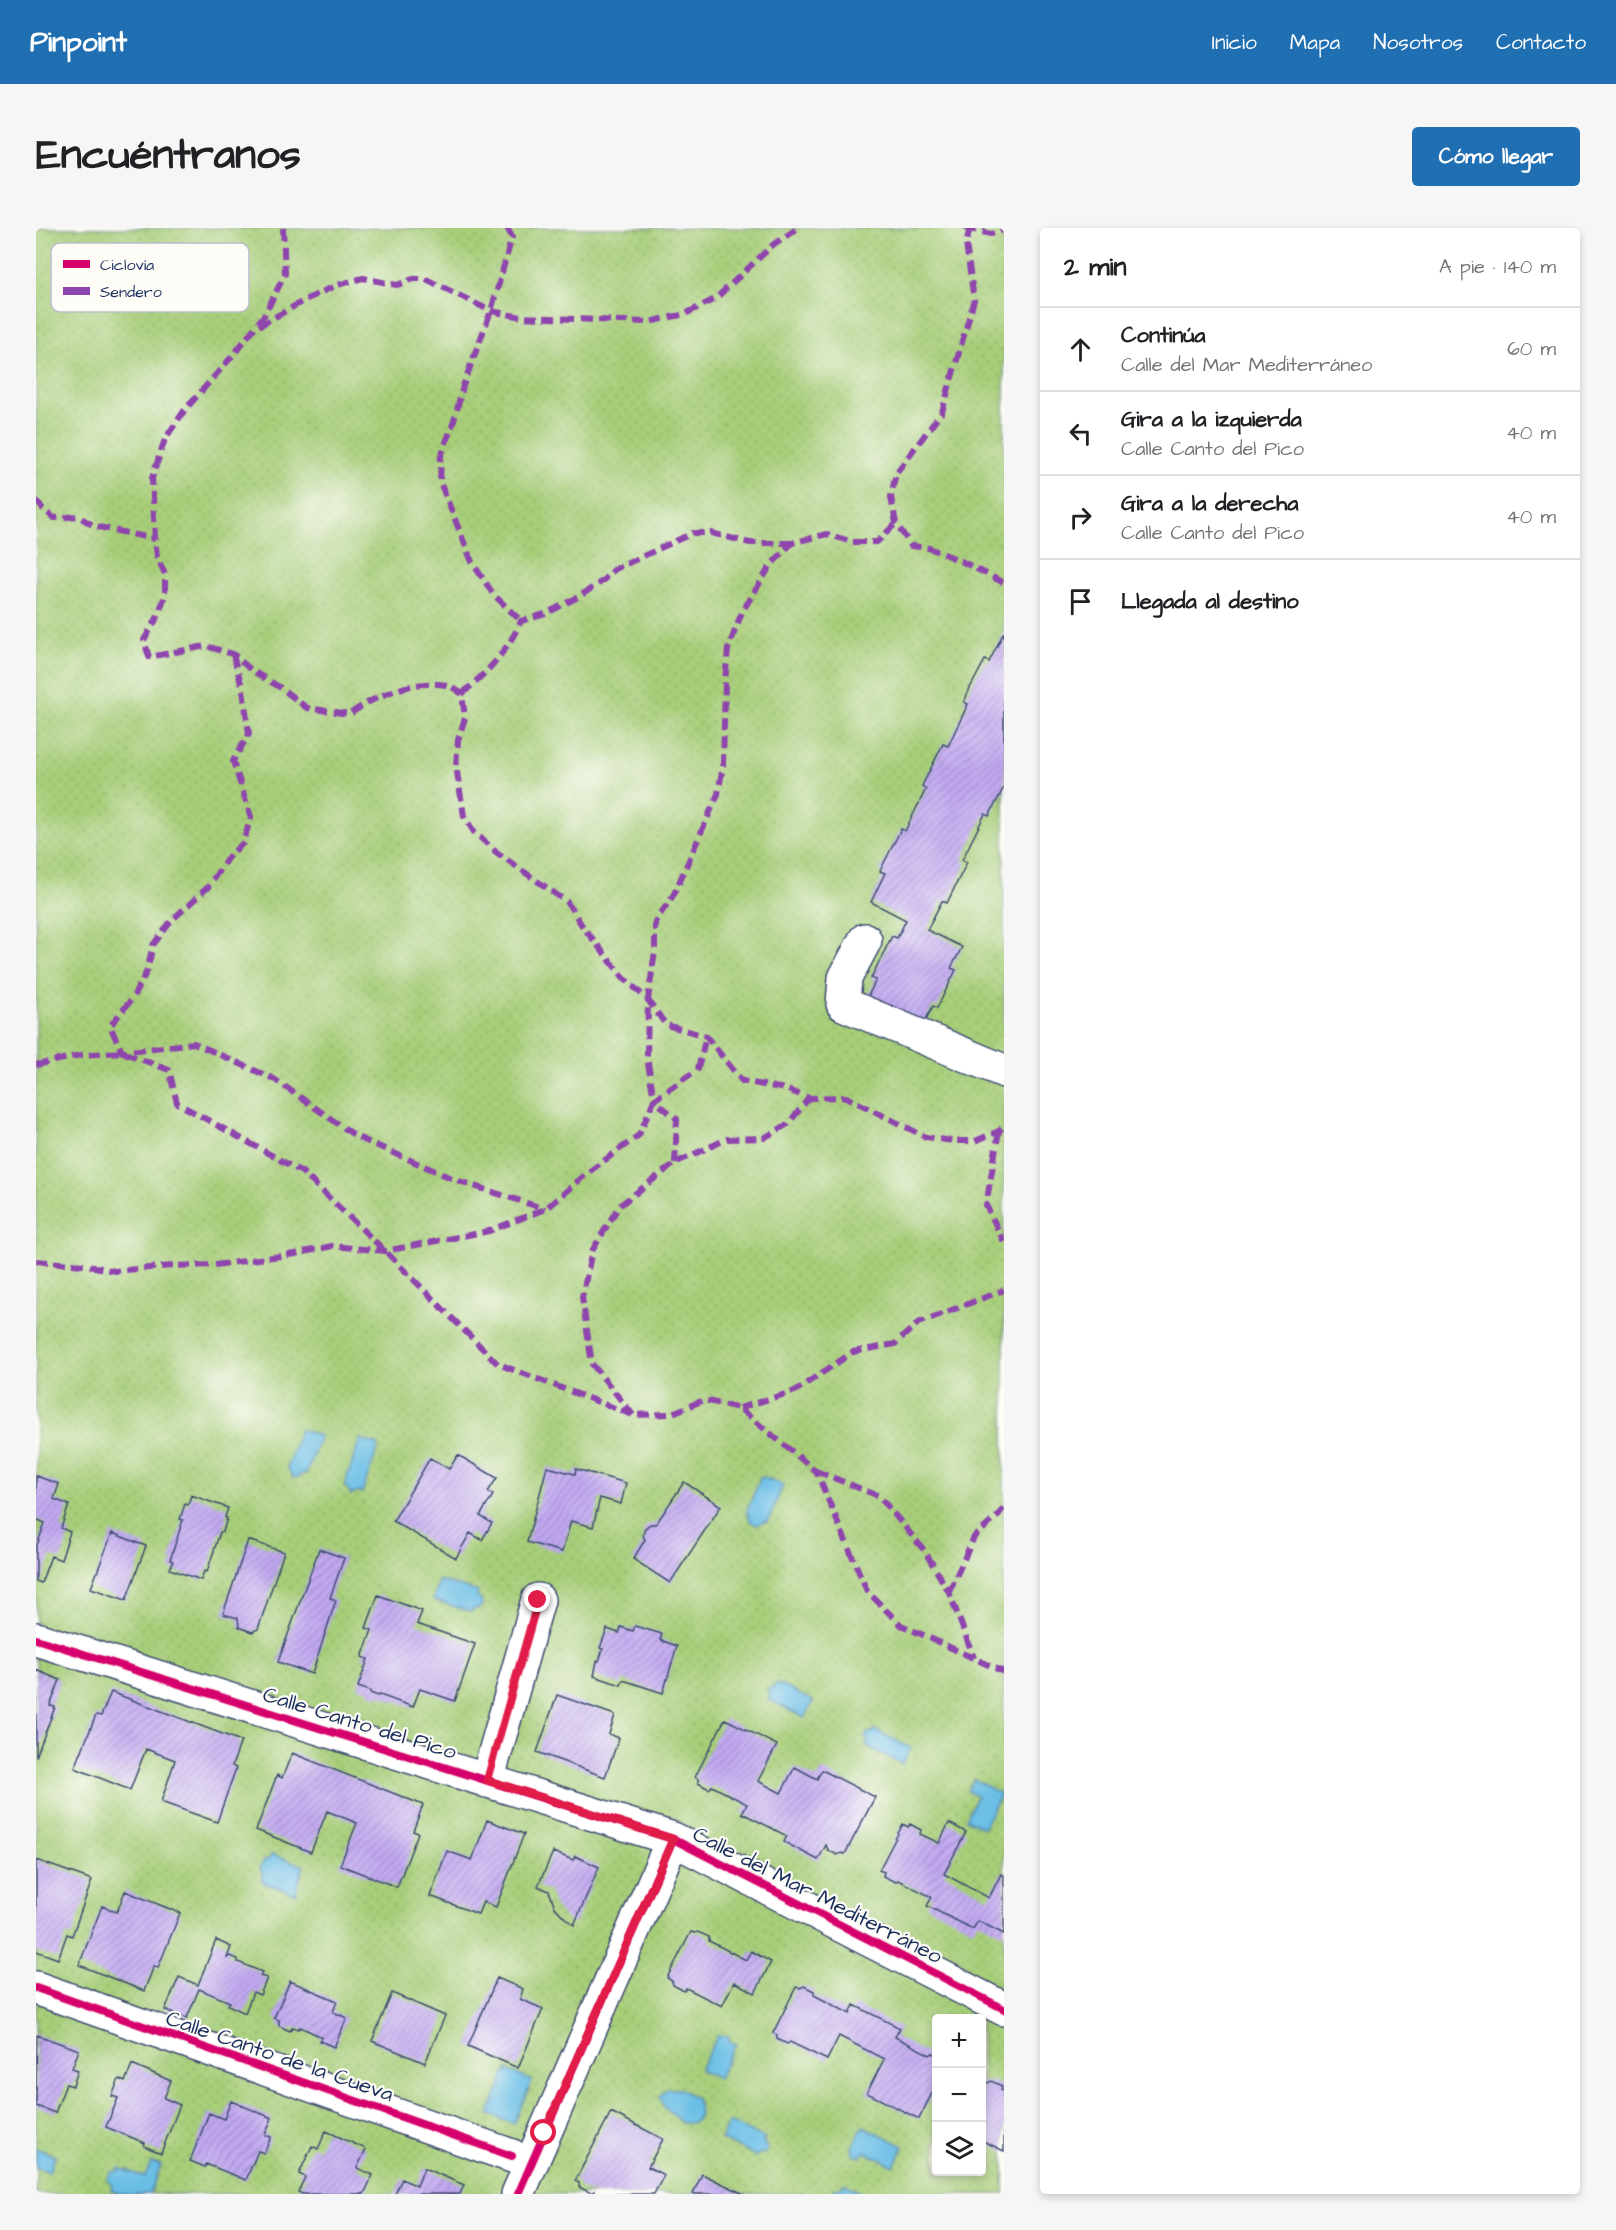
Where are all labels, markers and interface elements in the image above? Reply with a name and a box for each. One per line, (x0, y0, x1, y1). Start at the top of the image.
text: Pinpoint (30, 23, 127, 62)
text: Inicio (1212, 28, 1257, 57)
text: Mapa (1290, 28, 1340, 57)
text: Nosotros (1373, 28, 1463, 57)
text: Contacto (1496, 28, 1586, 57)
text: Encuéntranos (36, 127, 301, 185)
button: Cómo llegar (1412, 127, 1580, 186)
legend (51, 243, 249, 312)
text: 2 min (1064, 249, 1126, 285)
text: A pie · 140 m (1439, 253, 1556, 281)
text: Ciclovía (100, 254, 154, 276)
text: Sendero (100, 281, 162, 303)
text: Continúa (1121, 320, 1206, 351)
icon: ahead (1064, 333, 1097, 366)
text: 60 m (1507, 335, 1556, 363)
text: Calle del Mar Mediterráneo (1121, 351, 1372, 379)
text: Gira a la izquierda (1121, 404, 1302, 435)
icon: left (1064, 417, 1097, 450)
text: 40 m (1506, 419, 1556, 447)
text: Calle Canto del Pico (1121, 435, 1304, 463)
text: Gira a la derecha (1121, 488, 1298, 519)
icon: right (1064, 501, 1097, 534)
text: 40 m (1506, 503, 1556, 531)
text: Calle Canto del Pico (1121, 519, 1304, 547)
icon: arrive (1064, 585, 1097, 618)
text: Llegada al destino (1121, 586, 1299, 617)
route end (524, 1586, 550, 1612)
street label: Calle Canto del Pico (259, 1679, 461, 1768)
street label: Calle del Mar Mediterráneo (687, 1819, 948, 1972)
street label: Calle Canto de la Cueva (161, 2003, 398, 2110)
map controls (932, 2014, 986, 2176)
button: + (932, 2014, 986, 2068)
button: − (932, 2068, 986, 2122)
route start (530, 2119, 556, 2145)
button: layers (932, 2122, 986, 2176)

